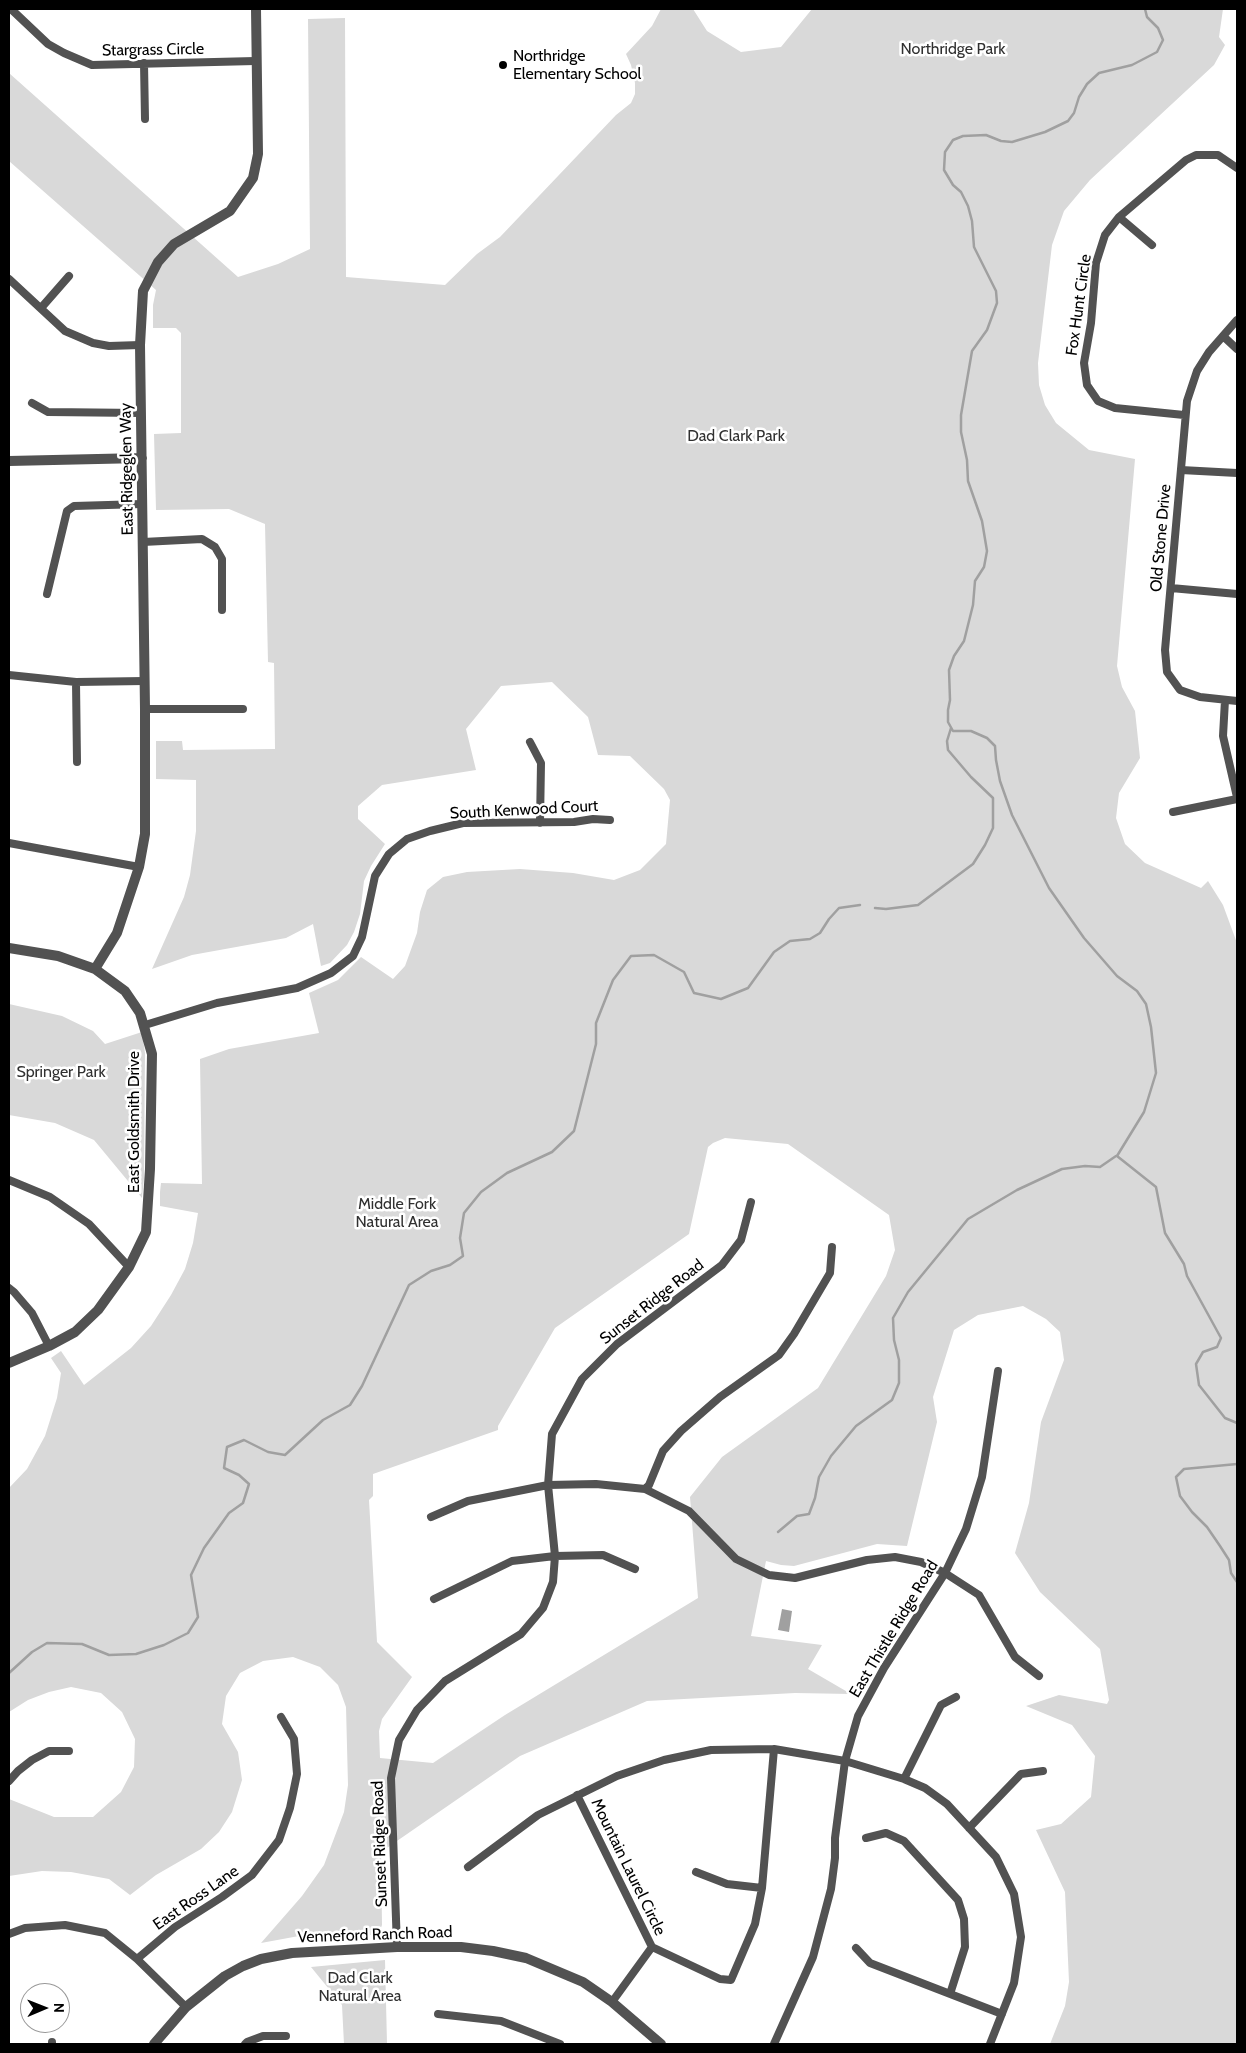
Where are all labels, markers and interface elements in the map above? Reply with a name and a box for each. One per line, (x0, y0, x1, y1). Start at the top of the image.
park label: Northridge Park (901, 39, 1005, 59)
street label: Stargrass Circle (102, 40, 204, 60)
place label: Northridge Elementary School (513, 46, 641, 84)
marker: Northridge Elementary School (497, 59, 509, 71)
street label: Fox Hunt Circle (1062, 253, 1096, 357)
street label: East Ridgeglen Way (116, 403, 138, 535)
park label: Dad Clark Park (687, 426, 785, 446)
street label: Old Stone Drive (1147, 483, 1175, 593)
street label: South Kenwood Court (449, 797, 599, 823)
street label: East Goldsmith Drive (124, 1051, 144, 1193)
park label: Springer Park (16, 1062, 106, 1082)
park label: Middle Fork Natural Area (356, 1194, 438, 1232)
street label: Sunset Ridge Road (596, 1255, 708, 1349)
street label: East Thistle Ridge Road (845, 1557, 943, 1701)
street label: Sunset Ridge Road (368, 1780, 392, 1908)
street label: Mountain Laurel Circle (586, 1795, 670, 1939)
street label: East Ross Lane (150, 1861, 242, 1935)
street label: Venneford Ranch Road (297, 1923, 453, 1947)
park label: Dad Clark Natural Area (319, 1968, 401, 2006)
north arrow (20, 1983, 70, 2033)
text: N (50, 2003, 68, 2013)

